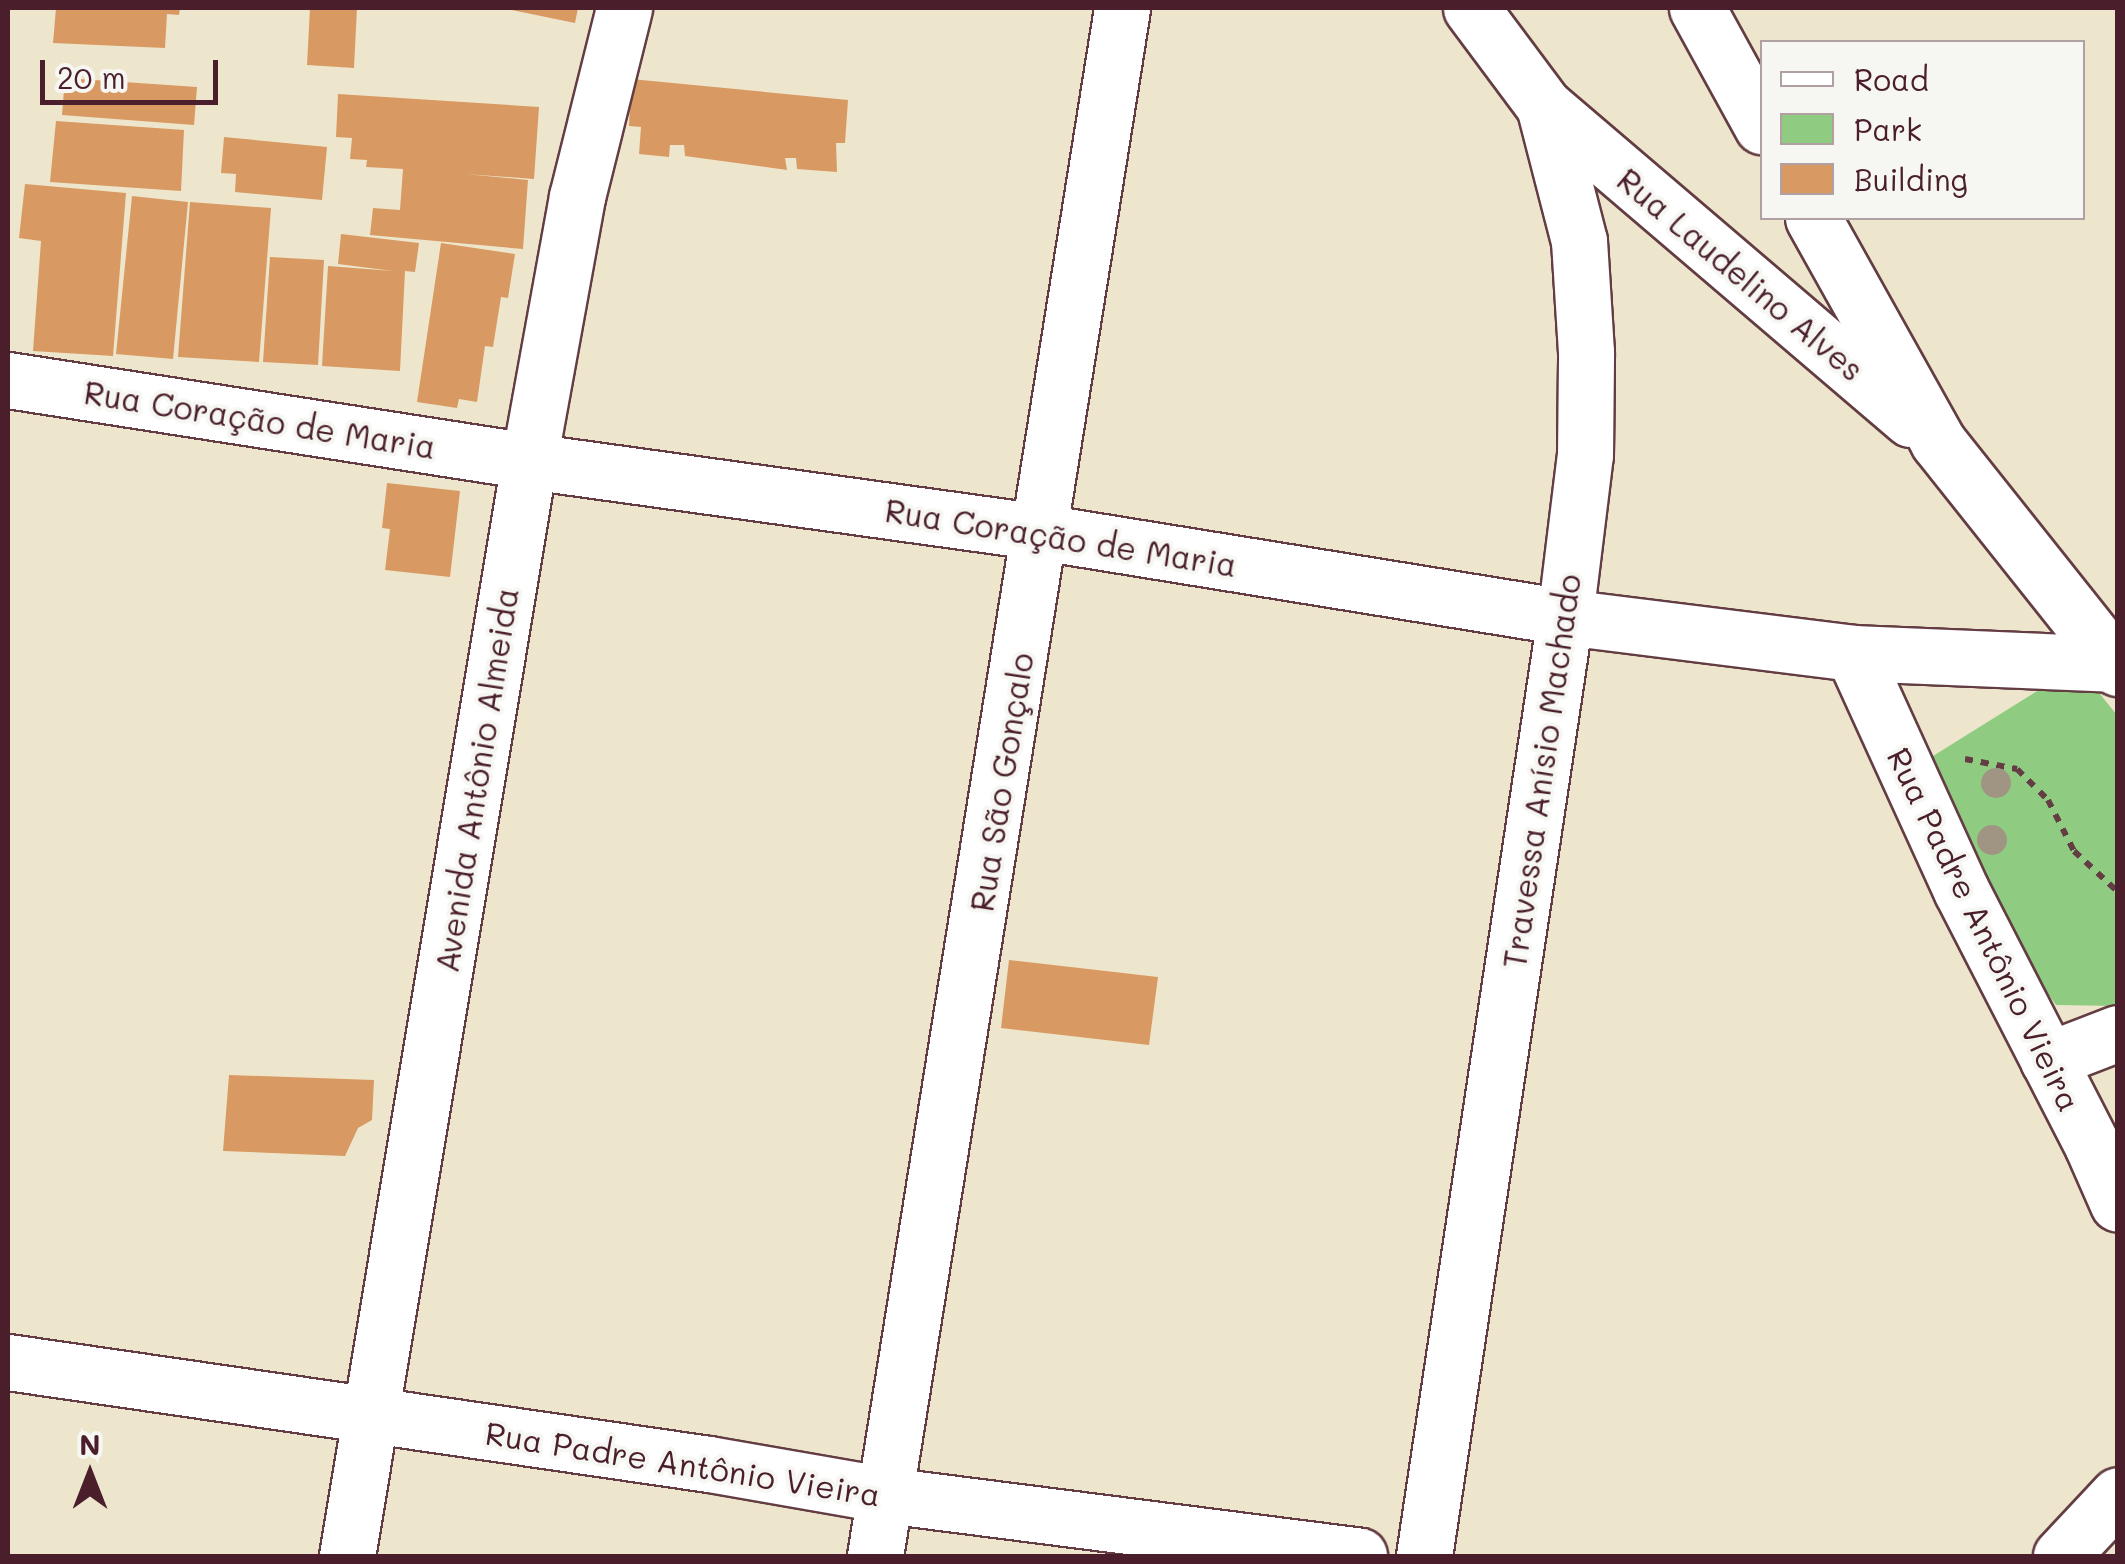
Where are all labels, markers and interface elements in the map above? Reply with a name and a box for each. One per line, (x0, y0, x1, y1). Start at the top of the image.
scale bar (45, 40, 222, 102)
legend (1760, 40, 2085, 220)
text: 20 m (57, 57, 126, 97)
text: Road (1854, 59, 1929, 99)
text: Park (1854, 109, 1922, 149)
text: Building (1854, 159, 1968, 199)
street label: Rua Laudelino Alves (1610, 160, 1872, 388)
street label: Rua Coração de Maria (81, 372, 439, 466)
street label: Rua Coração de Maria (882, 490, 1240, 584)
street label: Travessa Anísio Machado (1494, 571, 1588, 971)
street label: Avenida Antônio Almeida (427, 585, 525, 975)
street label: Rua São Gonçalo (962, 650, 1040, 914)
street label: Rua Padre Antônio Vieira (1880, 741, 2090, 1117)
street label: Rua Padre Antônio Vieira (483, 1413, 883, 1513)
north arrow (40, 1424, 140, 1524)
text: N (79, 1426, 101, 1462)

